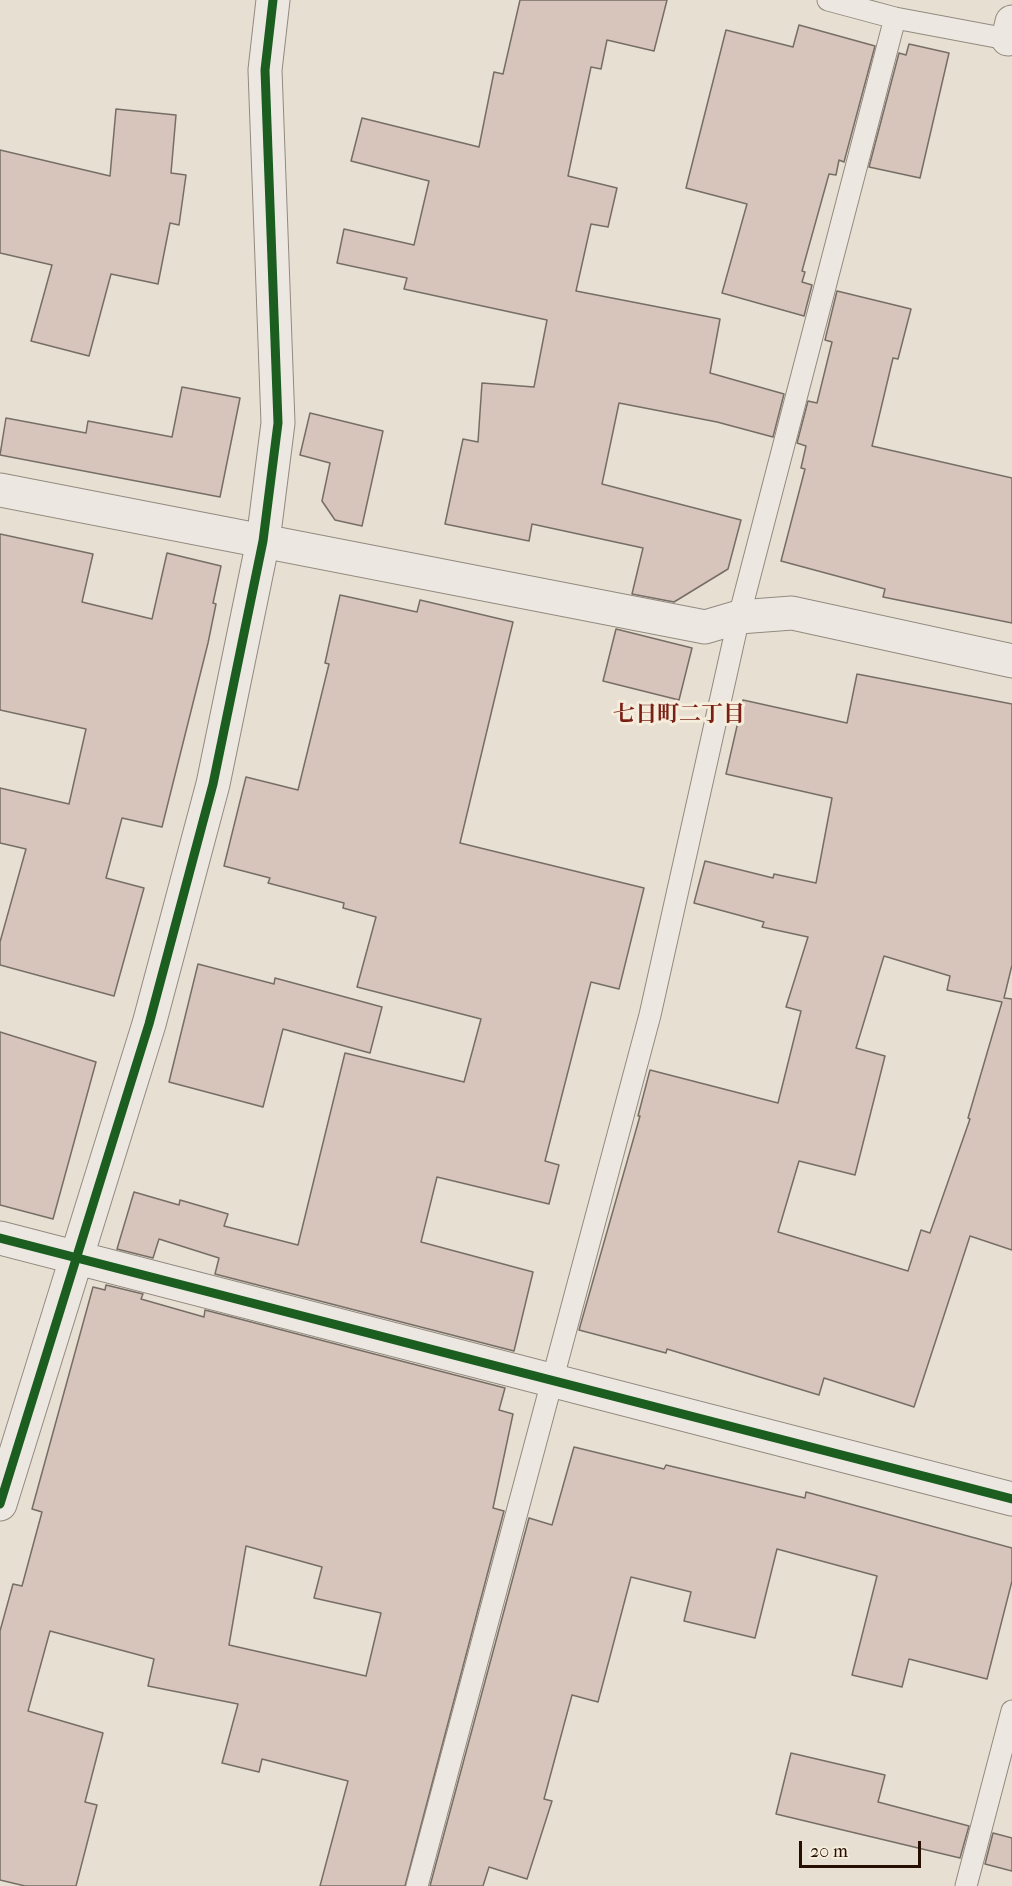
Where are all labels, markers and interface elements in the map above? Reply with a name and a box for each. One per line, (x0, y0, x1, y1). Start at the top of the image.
district label: 七日町二丁目 (613, 703, 745, 729)
scale bar (802, 1829, 924, 1867)
text: 20 m (810, 1841, 848, 1862)

